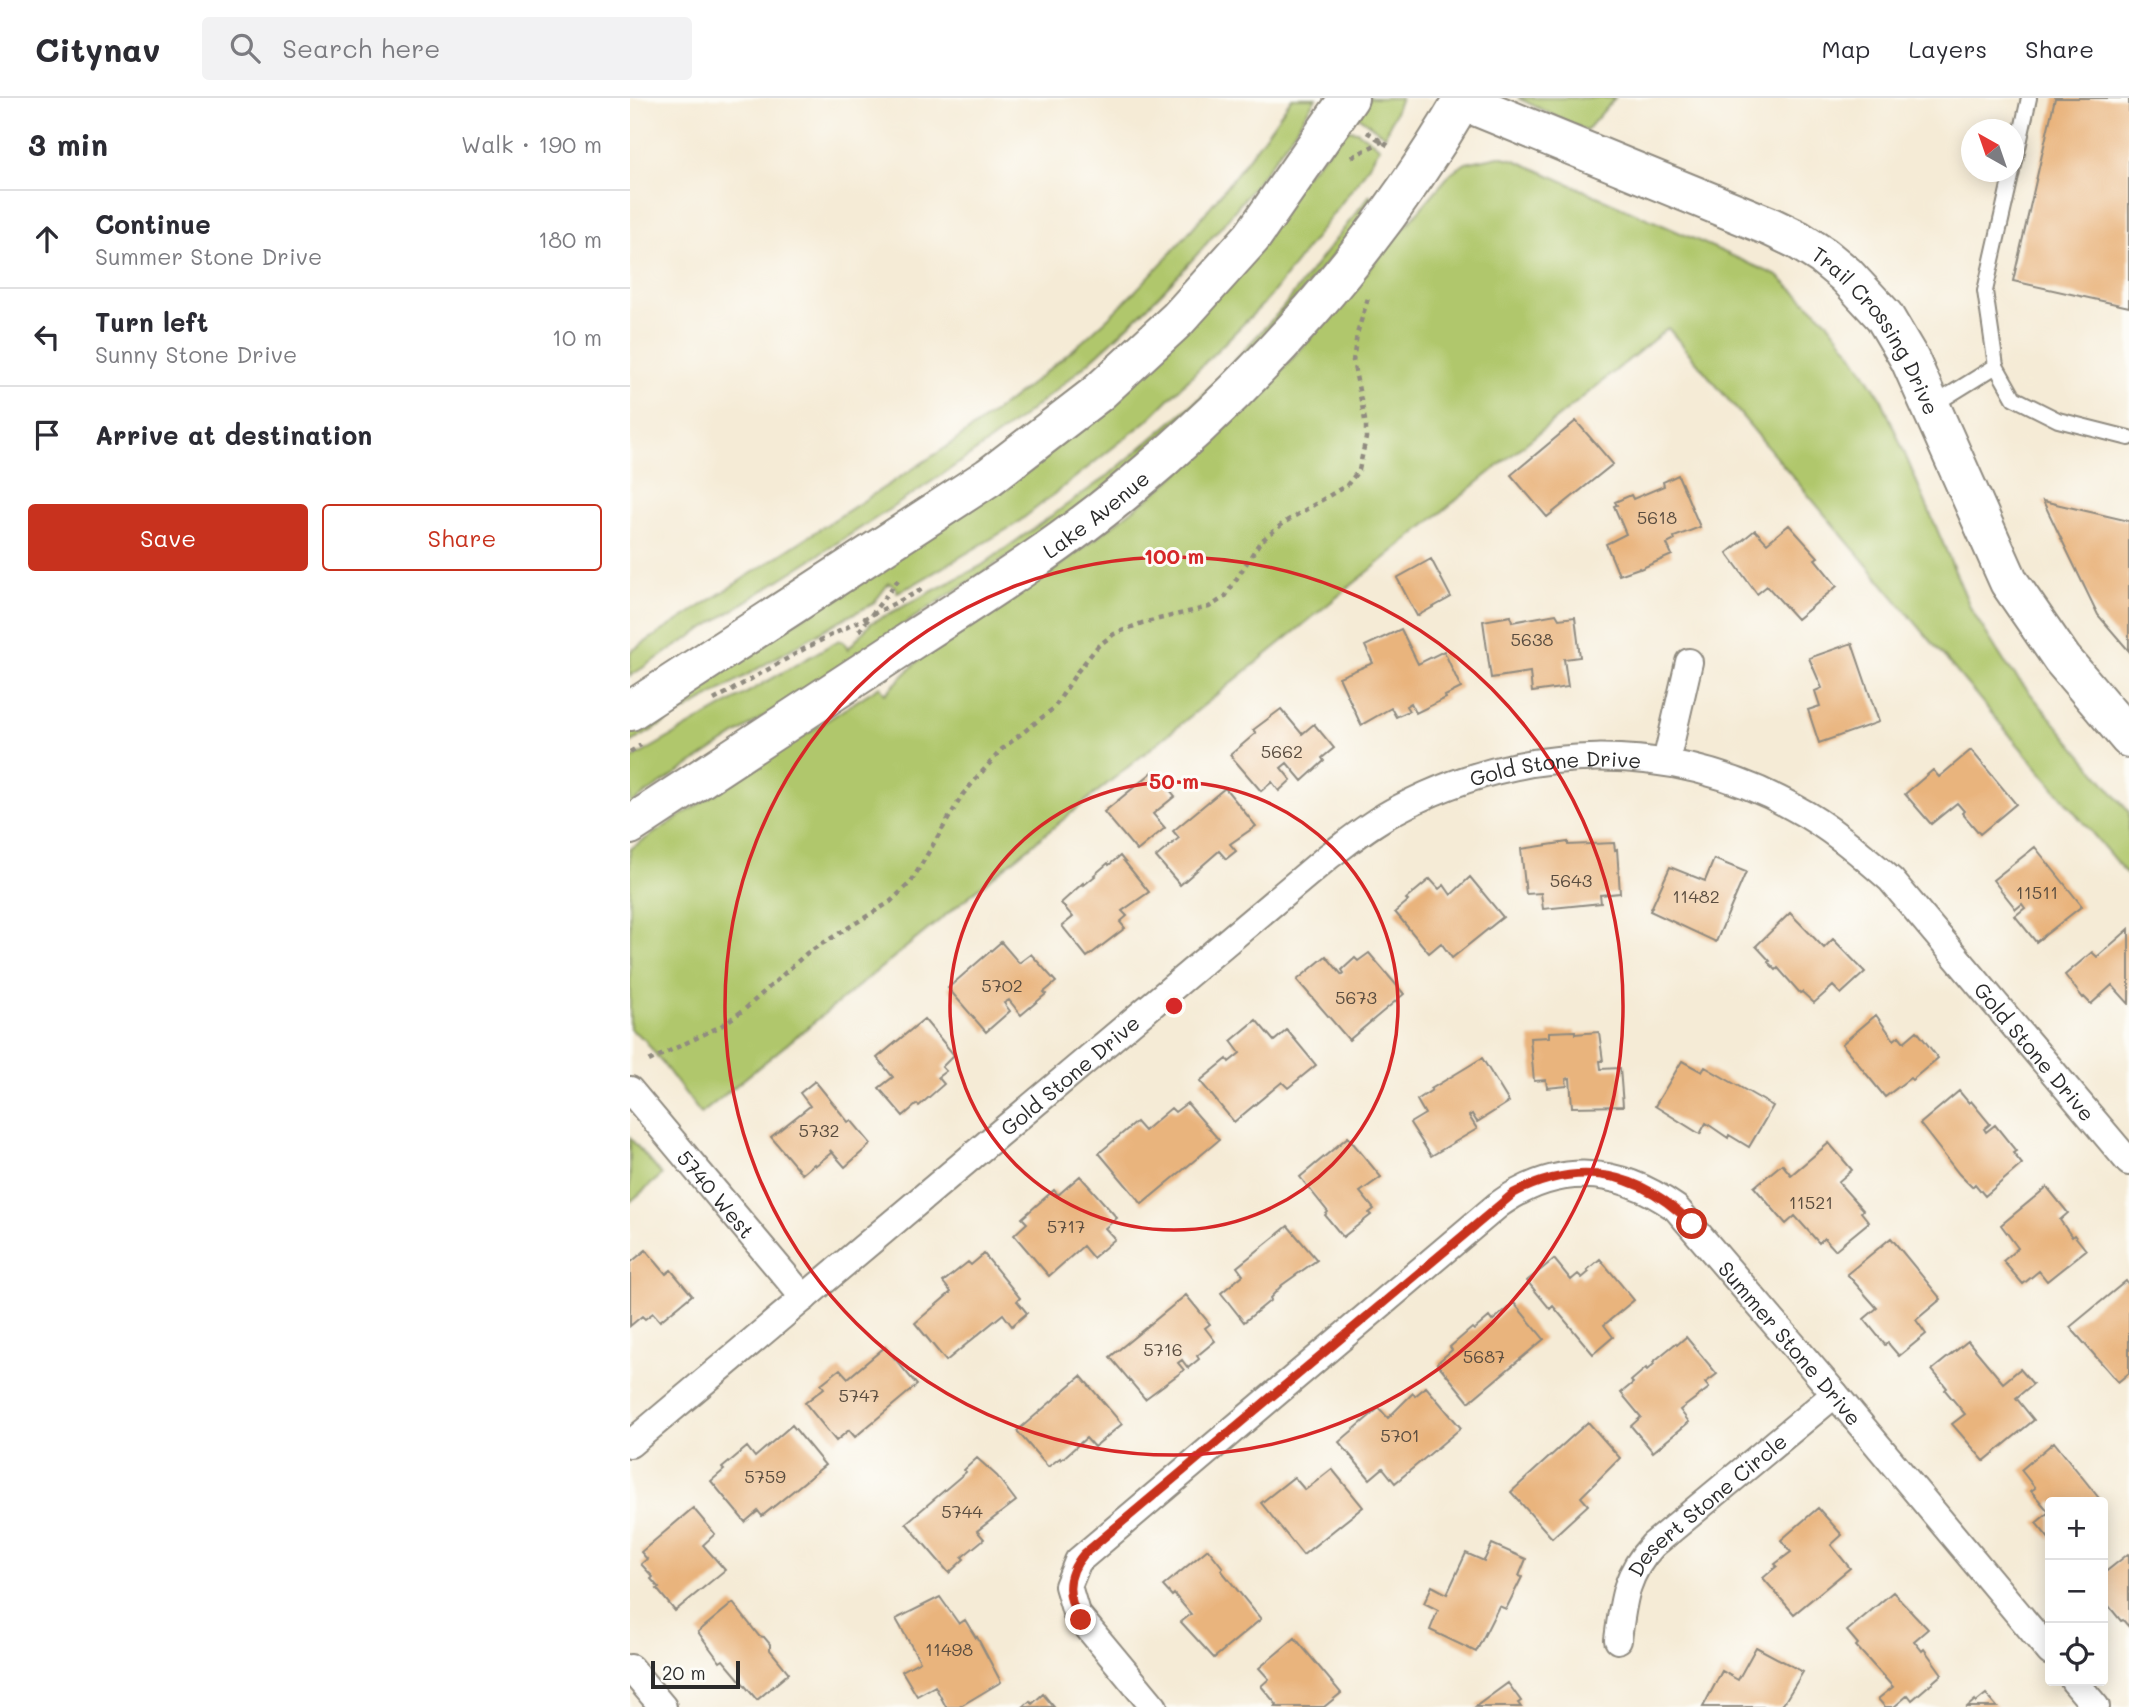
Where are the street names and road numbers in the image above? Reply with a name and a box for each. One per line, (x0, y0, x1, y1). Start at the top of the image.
street label: Trail Crossing Drive (1807, 239, 1946, 419)
street label: Lake Avenue (1037, 464, 1154, 563)
street label: Gold Stone Drive (1466, 744, 1643, 791)
street label: Gold Stone Drive (1969, 976, 2102, 1126)
street label: Gold Stone Drive (994, 1008, 1144, 1141)
street label: 5740 West (672, 1144, 761, 1243)
street label: Summer Stone Drive (1713, 1255, 1868, 1430)
street label: Desert Stone Circle (1621, 1427, 1792, 1581)

